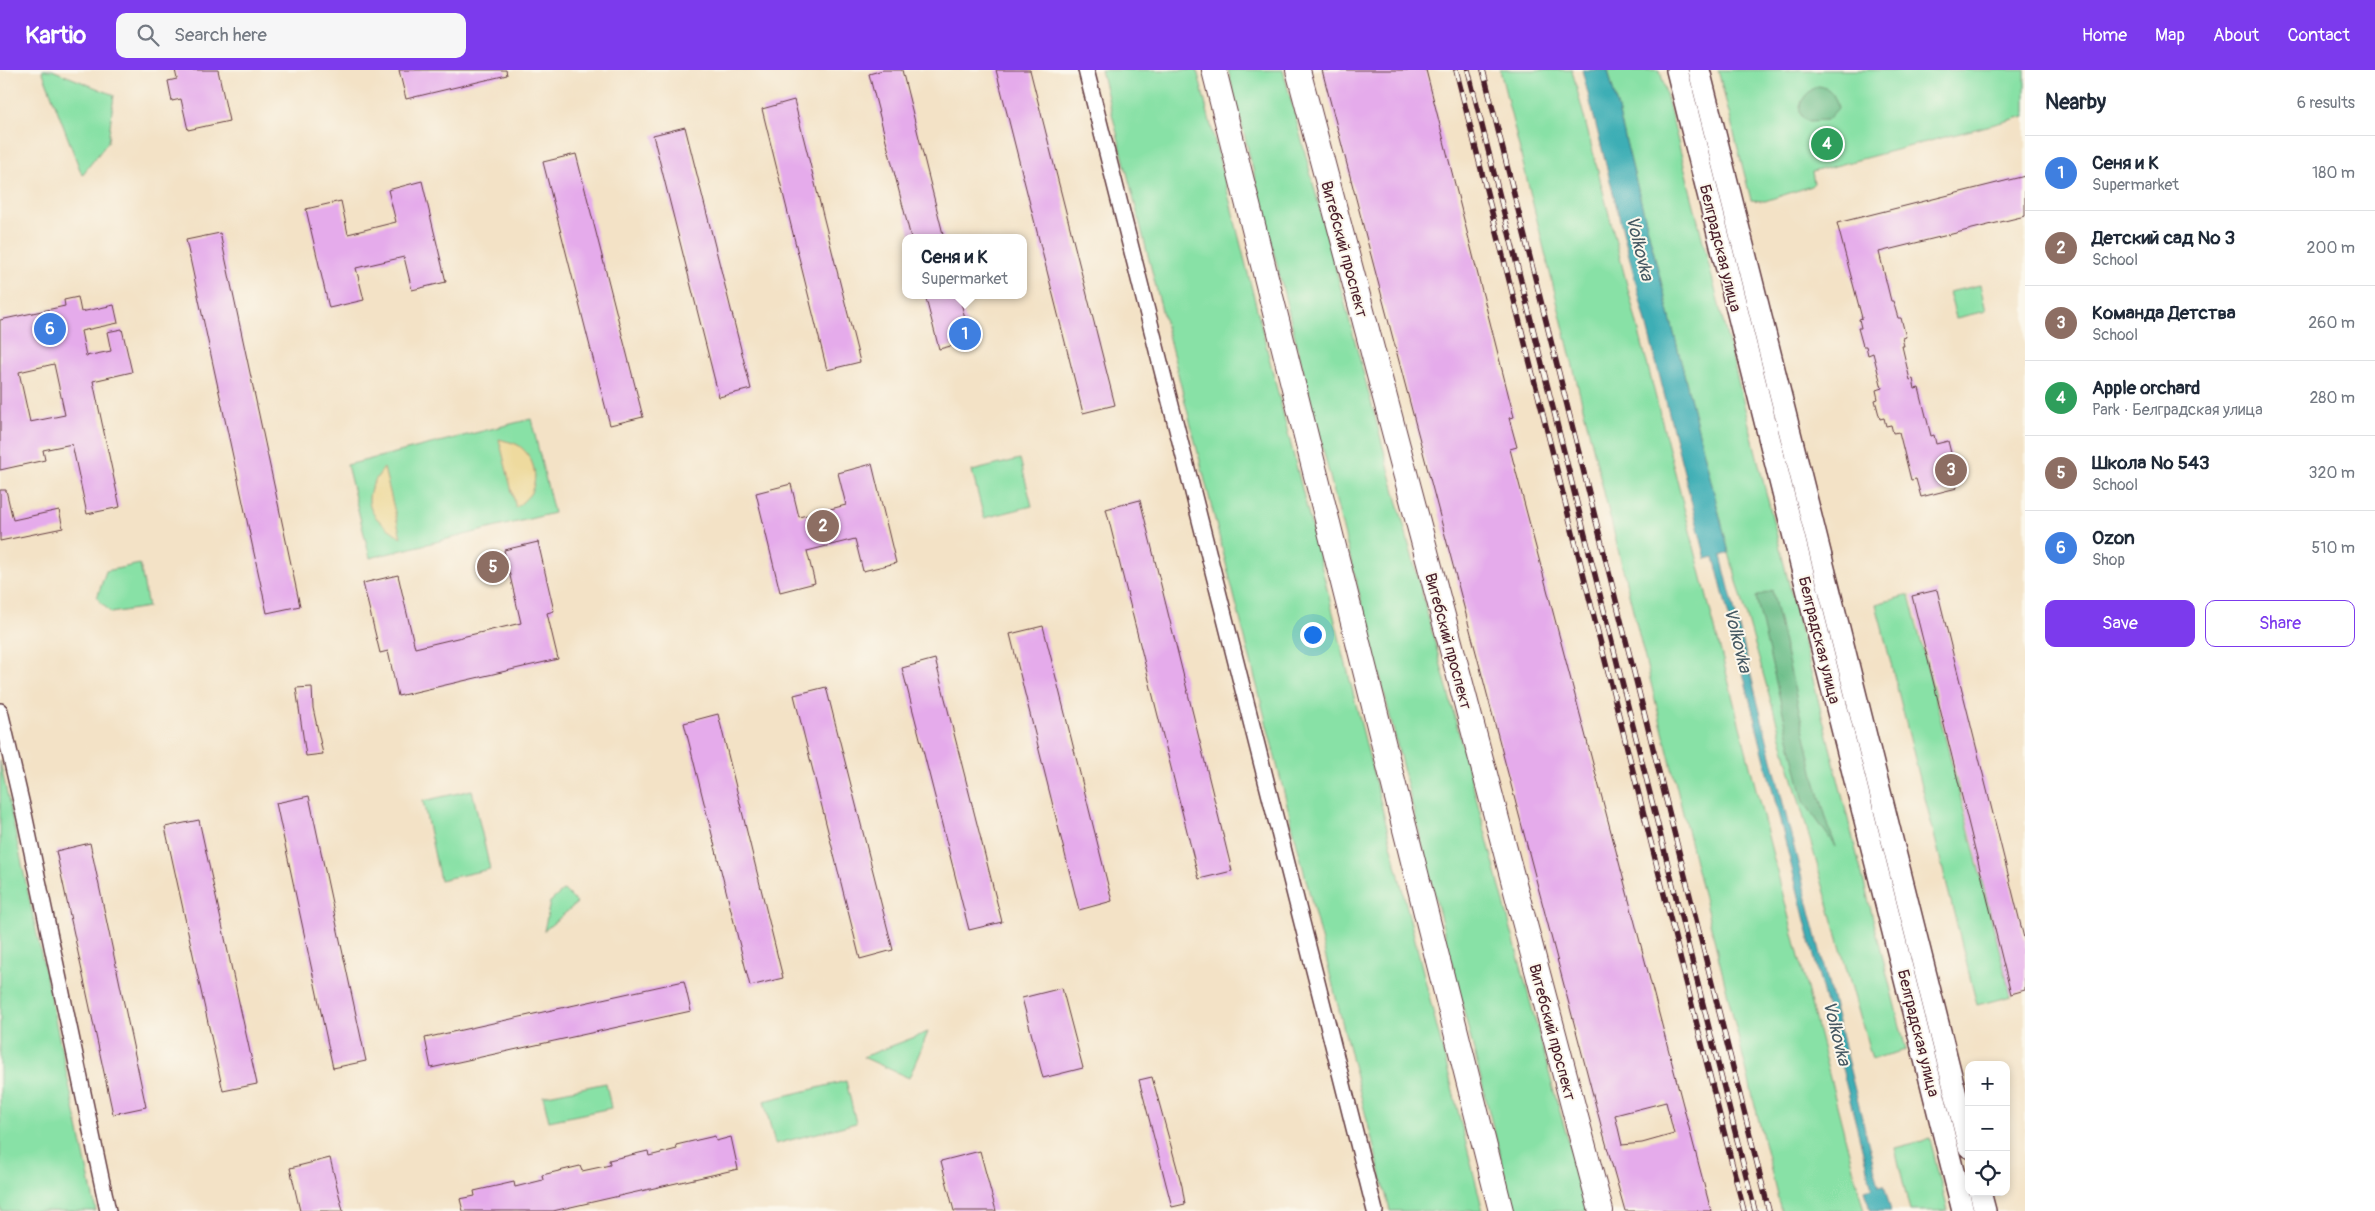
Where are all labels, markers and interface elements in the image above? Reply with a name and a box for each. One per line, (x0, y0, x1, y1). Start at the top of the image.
search box (116, 13, 466, 58)
text: Kartio (25, 21, 86, 50)
icon: search (134, 21, 162, 49)
text: Search here (174, 23, 267, 47)
text: Home (2082, 24, 2127, 47)
text: Map (2155, 24, 2185, 47)
text: About (2213, 24, 2259, 47)
text: Contact (2287, 24, 2350, 47)
text: Nearby (2045, 89, 2106, 116)
text: 6 results (2297, 93, 2355, 113)
pin: 4 (1811, 125, 1843, 163)
text: Сеня и К (2092, 151, 2159, 175)
text: 1 (2058, 163, 2064, 183)
text: 180 m (2312, 163, 2355, 183)
text: Supermarket (2092, 175, 2179, 195)
street label: Витебский проспект (1316, 179, 1372, 320)
street label: Белградская улица (1695, 182, 1746, 314)
water label: Volkovka (1620, 213, 1659, 284)
text: Детский сад № 3 (2092, 226, 2235, 250)
popup (902, 234, 1027, 299)
text: 2 (2057, 238, 2065, 258)
text: 200 m (2307, 238, 2355, 258)
text: Сеня и К (921, 245, 988, 269)
text: School (2092, 250, 2138, 270)
text: Supermarket (921, 269, 1008, 289)
text: Команда Детства (2092, 301, 2236, 325)
pin: 6 (34, 310, 66, 348)
text: 3 (2057, 313, 2065, 333)
text: 260 m (2308, 313, 2355, 333)
pin: 1 (949, 315, 981, 353)
text: School (2092, 325, 2138, 345)
text: Apple orchard (2092, 376, 2200, 400)
text: 4 (2056, 388, 2066, 408)
text: 280 m (2309, 388, 2355, 408)
text: Park · Белградская улица (2092, 400, 2263, 420)
pin: 3 (1935, 451, 1967, 489)
text: Школа № 543 (2092, 451, 2210, 475)
text: 5 (2057, 463, 2065, 483)
text: 320 m (2309, 463, 2355, 483)
text: School (2092, 475, 2138, 495)
pin: 2 (807, 507, 839, 545)
text: Ozon (2092, 526, 2135, 550)
text: 6 (2056, 538, 2066, 558)
text: 510 m (2311, 538, 2355, 558)
pin: 5 (477, 548, 509, 586)
text: Shop (2092, 550, 2125, 570)
street label: Витебский проспект (1420, 571, 1476, 712)
street label: Белградская улица (1794, 574, 1845, 706)
button: Save (2045, 600, 2195, 647)
button: Share (2205, 600, 2355, 647)
water label: Volkovka (1718, 605, 1757, 676)
your location (1300, 622, 1326, 648)
street label: Витебский проспект (1524, 962, 1580, 1103)
street label: Белградская улица (1893, 967, 1944, 1099)
water label: Volkovka (1817, 998, 1856, 1069)
map controls (1965, 1061, 2010, 1196)
button: + (1965, 1061, 2010, 1106)
button: − (1965, 1106, 2010, 1151)
button: locate (1965, 1151, 2010, 1196)

